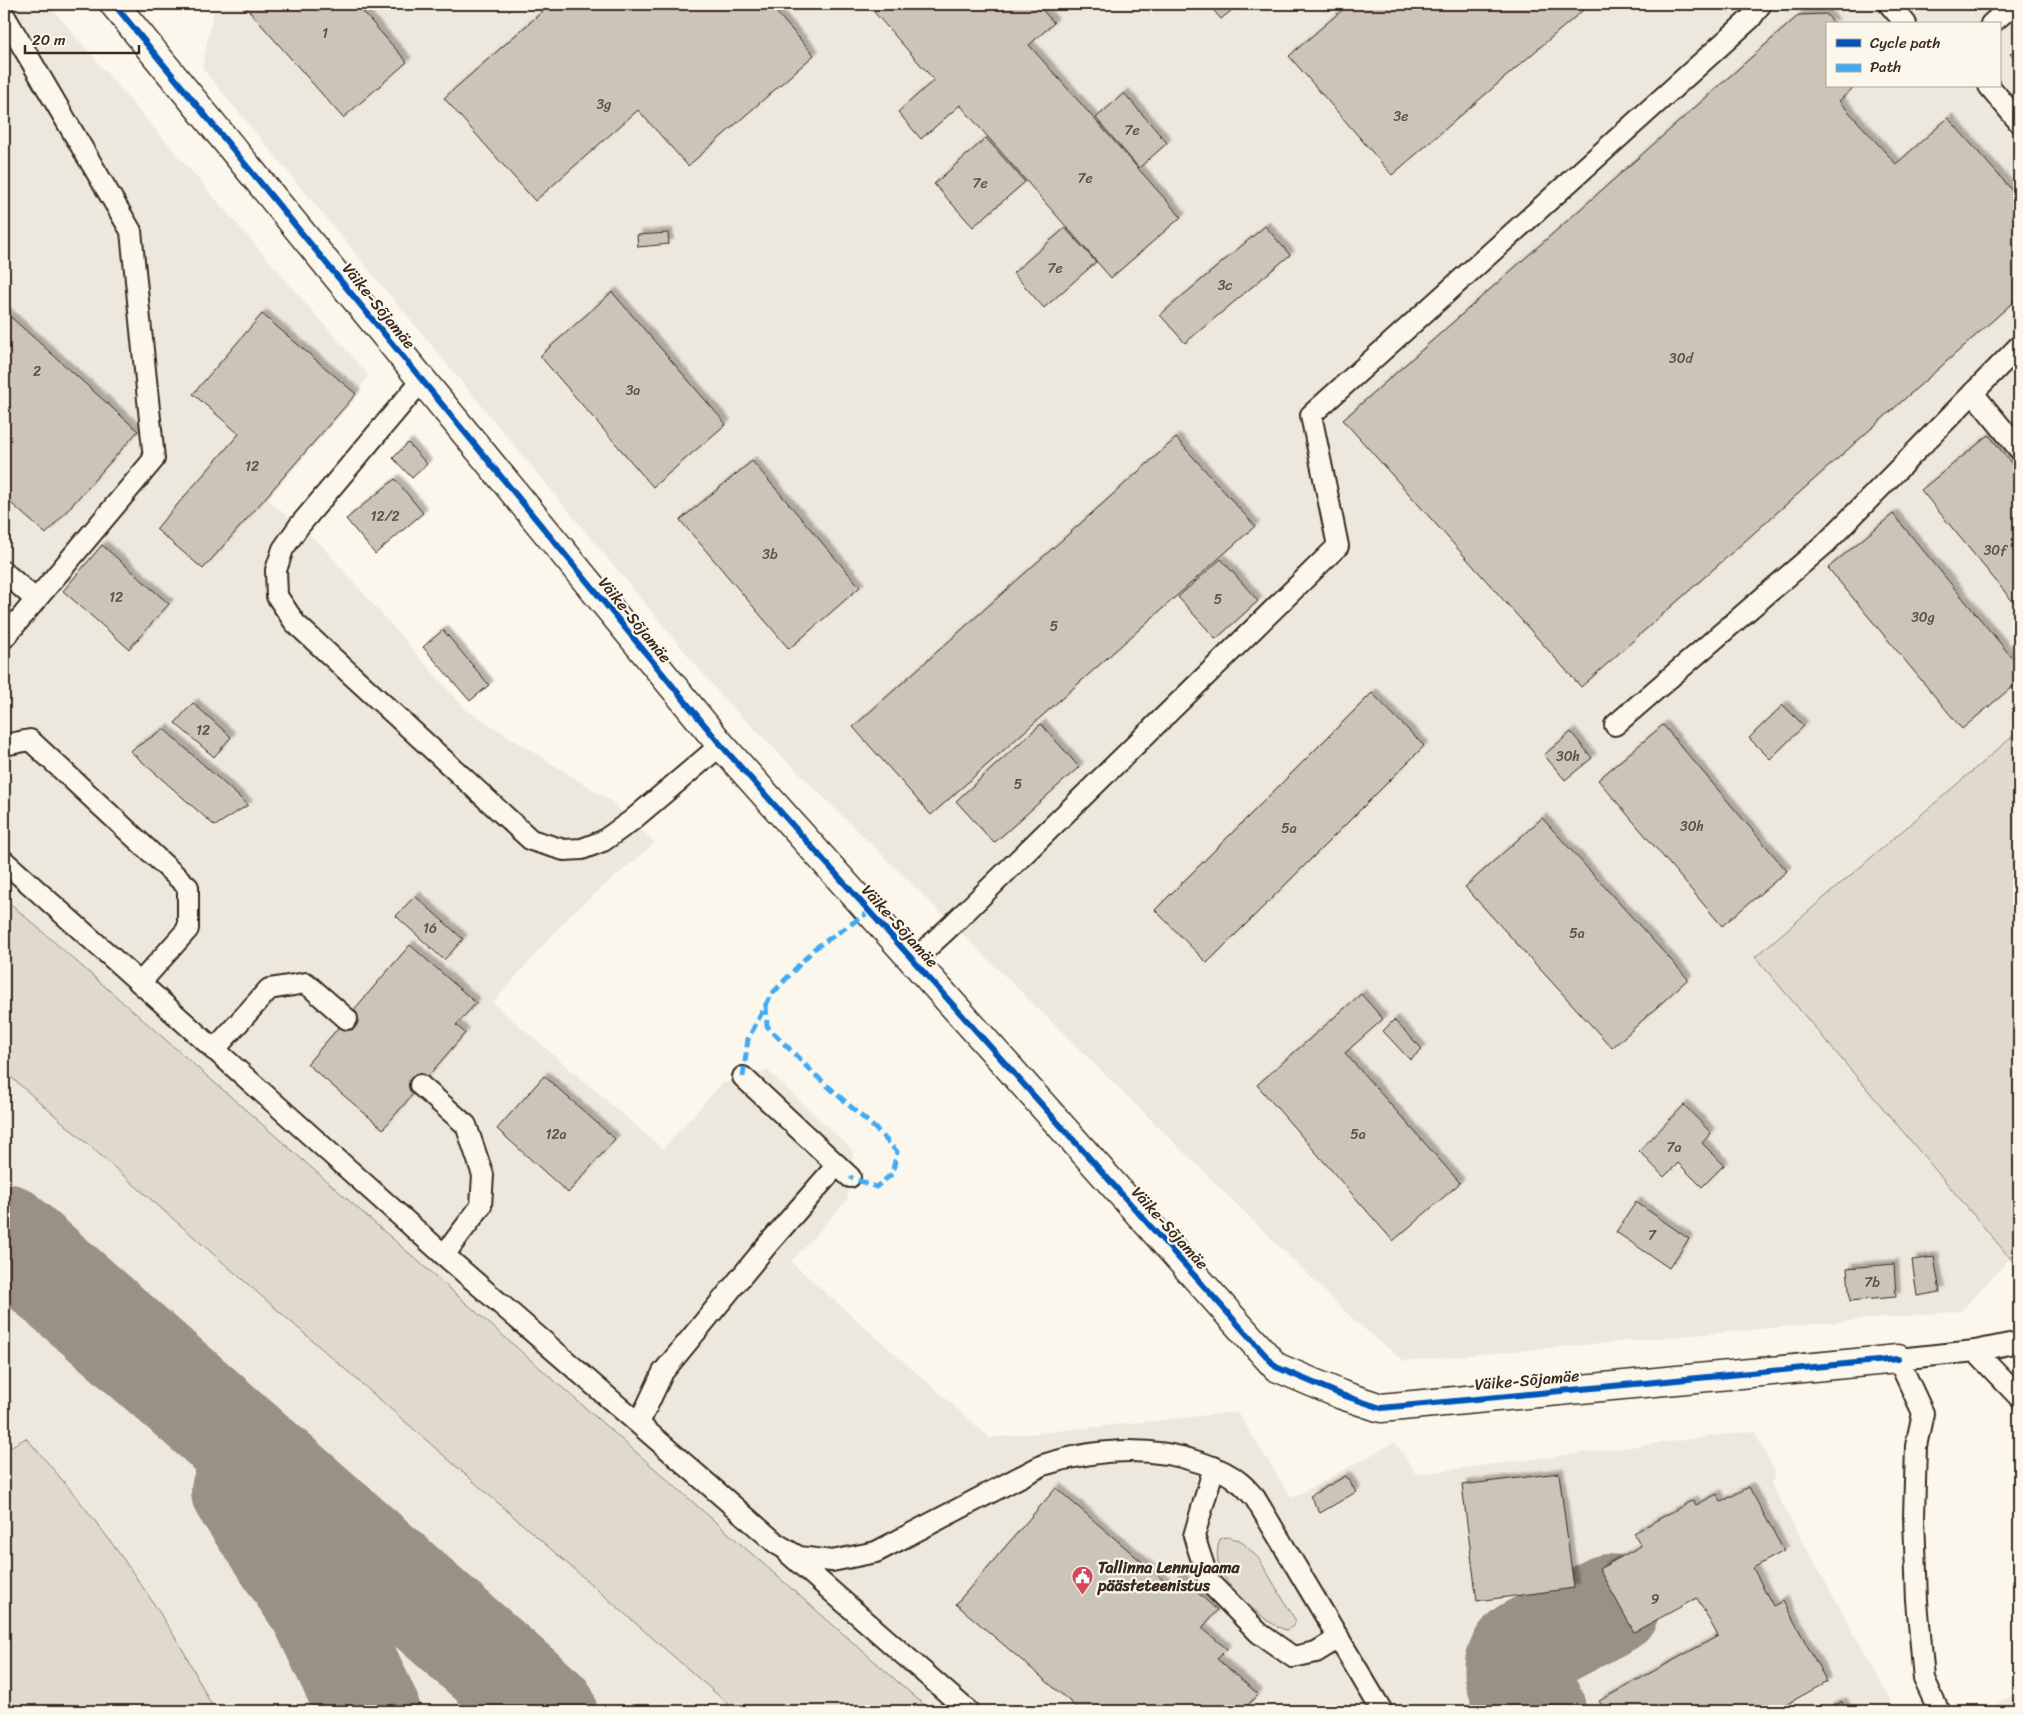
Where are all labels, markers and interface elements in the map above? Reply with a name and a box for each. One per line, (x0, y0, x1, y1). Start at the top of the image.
house number: 1 (322, 21, 328, 46)
scale bar (25, 22, 139, 54)
legend (1826, 22, 2000, 88)
text: 20 m (32, 27, 66, 53)
text: Cycle path (1870, 30, 1941, 56)
text: Path (1870, 54, 1901, 80)
house number: 3g (597, 92, 611, 117)
house number: 3e (1394, 104, 1408, 129)
house number: 7e (1124, 118, 1140, 143)
house number: 7e (1077, 166, 1093, 191)
house number: 7e (972, 171, 988, 196)
street label: Väike-Sõjamäe (335, 256, 423, 356)
house number: 7e (1047, 256, 1063, 281)
house number: 3c (1218, 273, 1232, 298)
house number: 30d (1669, 346, 1695, 371)
house number: 2 (33, 359, 41, 384)
house number: 3a (626, 378, 640, 403)
house number: 12 (245, 454, 259, 479)
house number: 12/2 (370, 504, 400, 529)
house number: 30f (1984, 538, 2008, 563)
house number: 3b (762, 542, 778, 567)
street label: Väike-Sõjamäe (591, 570, 679, 670)
house number: 12 (109, 585, 123, 610)
house number: 5 (1214, 587, 1223, 612)
house number: 30g (1911, 605, 1935, 630)
house number: 5 (1050, 614, 1059, 639)
house number: 12 (196, 718, 210, 743)
house number: 30h (1556, 744, 1580, 769)
house number: 5 (1014, 772, 1023, 797)
house number: 30h (1680, 814, 1704, 839)
house number: 5a (1281, 816, 1297, 841)
street label: Väike-Sõjamäe (854, 877, 946, 975)
house number: 16 (423, 916, 437, 941)
house number: 5a (1569, 921, 1585, 946)
house number: 12a (545, 1122, 567, 1147)
house number: 5a (1350, 1122, 1366, 1147)
house number: 7a (1666, 1135, 1682, 1160)
street label: Väike-Sõjamäe (1124, 1179, 1216, 1277)
house number: 7 (1648, 1223, 1657, 1248)
house number: 7b (1864, 1270, 1880, 1295)
street label: Väike-Sõjamäe (1473, 1361, 1581, 1399)
place label: Tallinna Lennujaama päästeteenistus (1097, 1553, 1241, 1600)
public building icon: Tallinna Lennujaama päästeteenistus (1070, 1564, 1094, 1595)
house number: 9 (1651, 1587, 1660, 1612)

